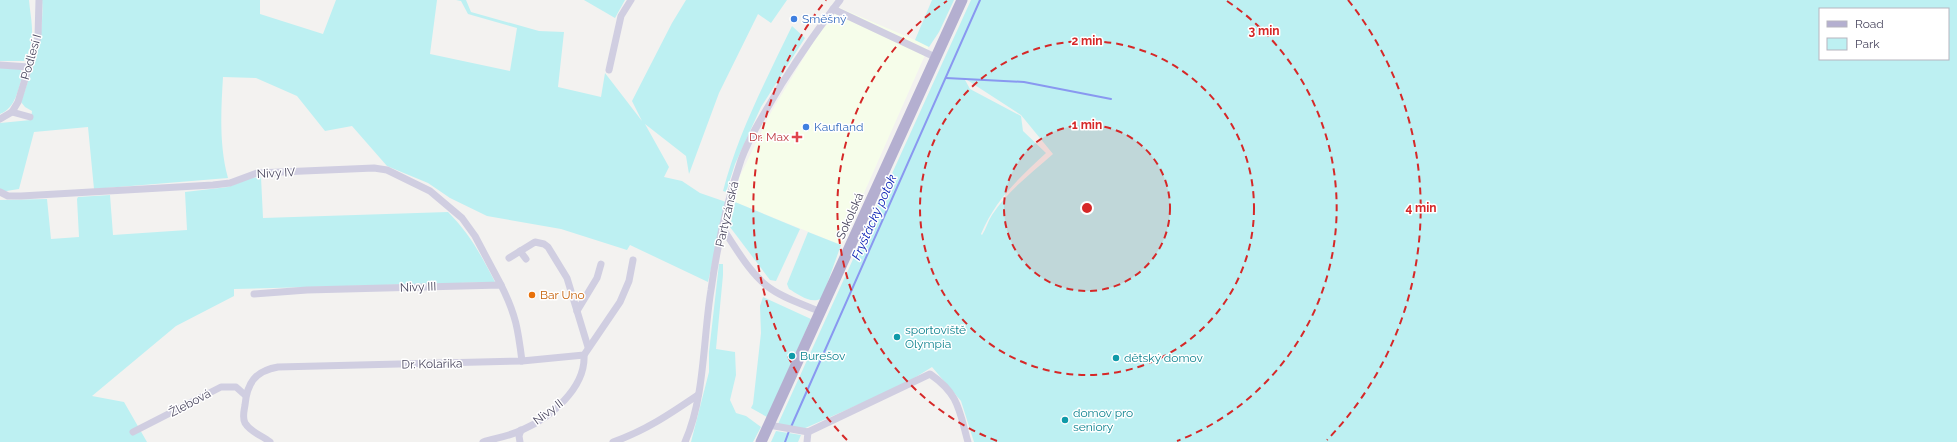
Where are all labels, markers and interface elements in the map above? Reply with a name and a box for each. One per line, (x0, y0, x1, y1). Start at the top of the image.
legend (1819, 8, 1949, 60)
place label: Směšný (802, 12, 847, 26)
marker: Směšný (789, 14, 799, 24)
text: Road (1855, 17, 1884, 31)
text: 3 min (1248, 24, 1280, 38)
street label: Podlesí I (18, 33, 44, 81)
text: 2 min (1071, 34, 1103, 48)
text: Park (1855, 37, 1880, 51)
text: 1 min (1072, 118, 1102, 132)
place label: Kaufland (814, 120, 863, 134)
marker: Kaufland (801, 122, 811, 132)
place label: Dr. Max (749, 130, 789, 144)
marker: Dr. Max (792, 132, 802, 142)
street label: Nivy IV (256, 165, 296, 181)
water label: Fryštácký potok (848, 172, 900, 262)
street label: Partyzánská (713, 180, 741, 248)
street label: Sokolská (834, 191, 866, 241)
centre of rings (1080, 201, 1094, 215)
text: 4 min (1405, 201, 1437, 215)
street label: Nivy III (400, 279, 436, 295)
place label: Bar Uno (540, 288, 585, 302)
marker: Bar Uno (527, 290, 537, 300)
place label: sportoviště Olympia (905, 323, 966, 351)
marker: sportoviště Olympia (892, 332, 902, 342)
place label: Burešov (800, 349, 846, 363)
marker: Burešov (787, 351, 797, 361)
place label: dětský domov (1124, 351, 1203, 365)
marker: dětský domov (1111, 353, 1121, 363)
street label: Dr. Kolaříka (401, 356, 463, 372)
street label: Žlebová (167, 386, 213, 420)
street label: Nivy II (530, 396, 566, 428)
place label: domov pro seniory (1073, 406, 1133, 434)
marker: domov pro seniory (1060, 415, 1070, 425)

